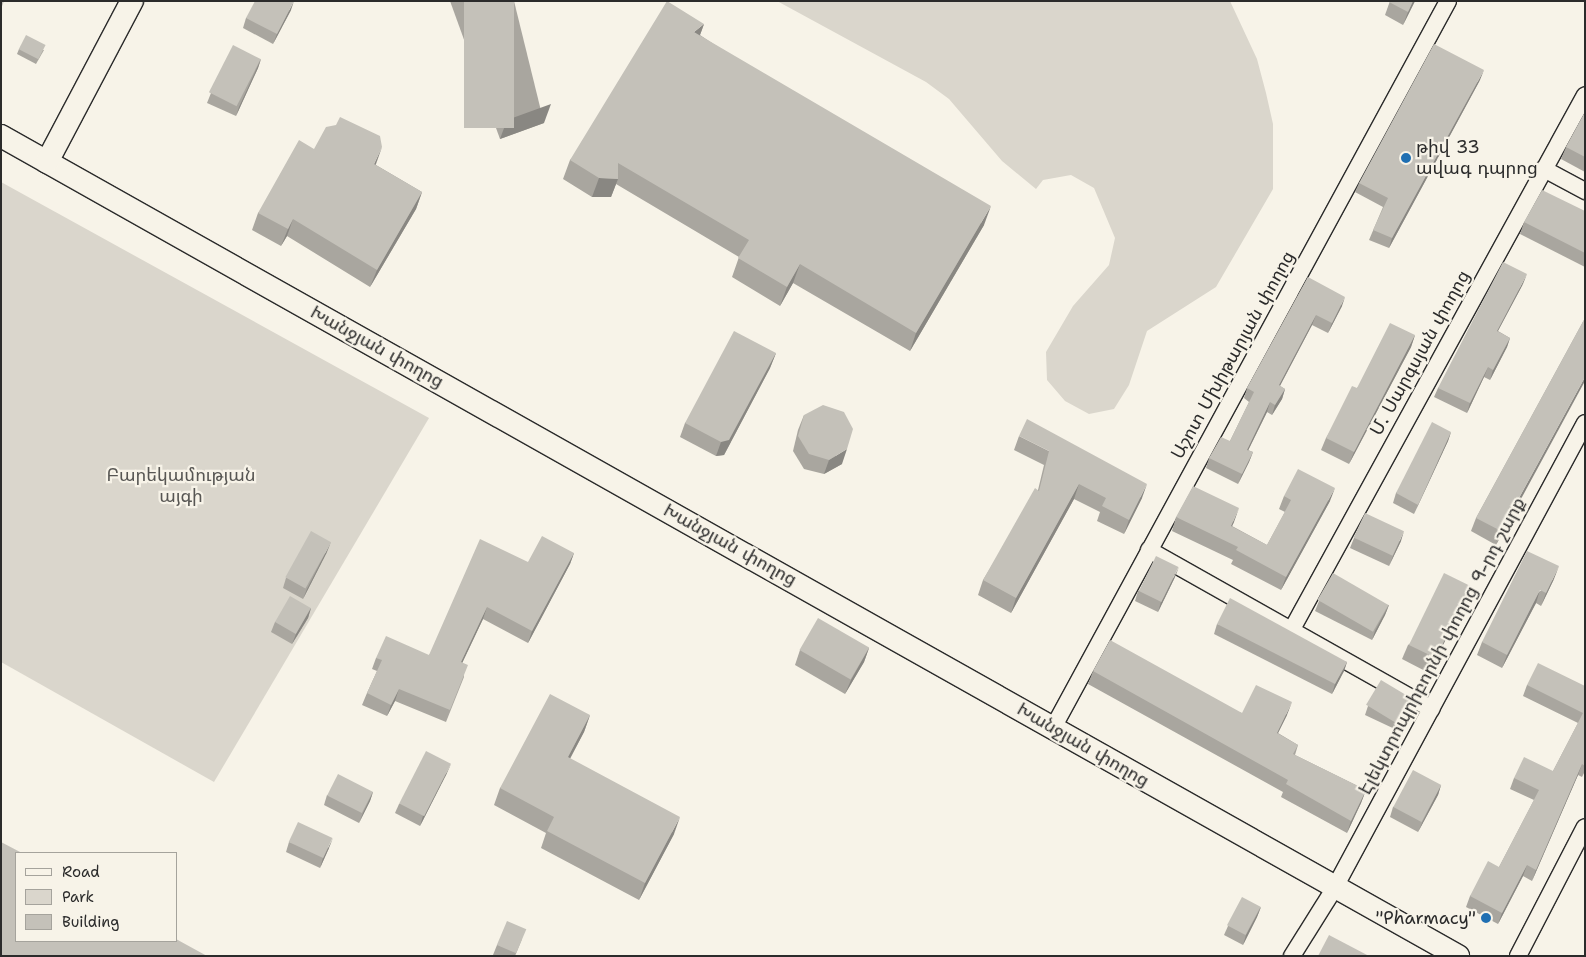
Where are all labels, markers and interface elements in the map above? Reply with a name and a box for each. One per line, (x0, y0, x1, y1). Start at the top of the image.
place label: թիվ 33 ավագ դպրոց (1416, 137, 1538, 180)
marker: թիվ 33 ավագ դպրոց (1400, 152, 1412, 164)
street label: Աշոտ Մխիթարյան փողոց (1167, 247, 1299, 463)
street label: Մ. Սարգսյան փողոց (1366, 267, 1474, 439)
street label: Խանջյան փողոց (307, 301, 447, 393)
park label: Բարեկամության այգի (106, 465, 256, 508)
street label: Էլեկտրոպրիբորնի փողոց 9-րդ շարք (1354, 494, 1530, 798)
street label: Խանջյան փողոց (660, 499, 800, 591)
street label: Խանջյան փողոց (1013, 698, 1153, 792)
legend (15, 852, 178, 942)
text: Road (62, 862, 100, 882)
text: Park (62, 887, 94, 907)
place label: "Pharmacy" (1376, 907, 1476, 929)
text: Building (62, 912, 119, 932)
marker: "Pharmacy" (1480, 912, 1492, 924)

